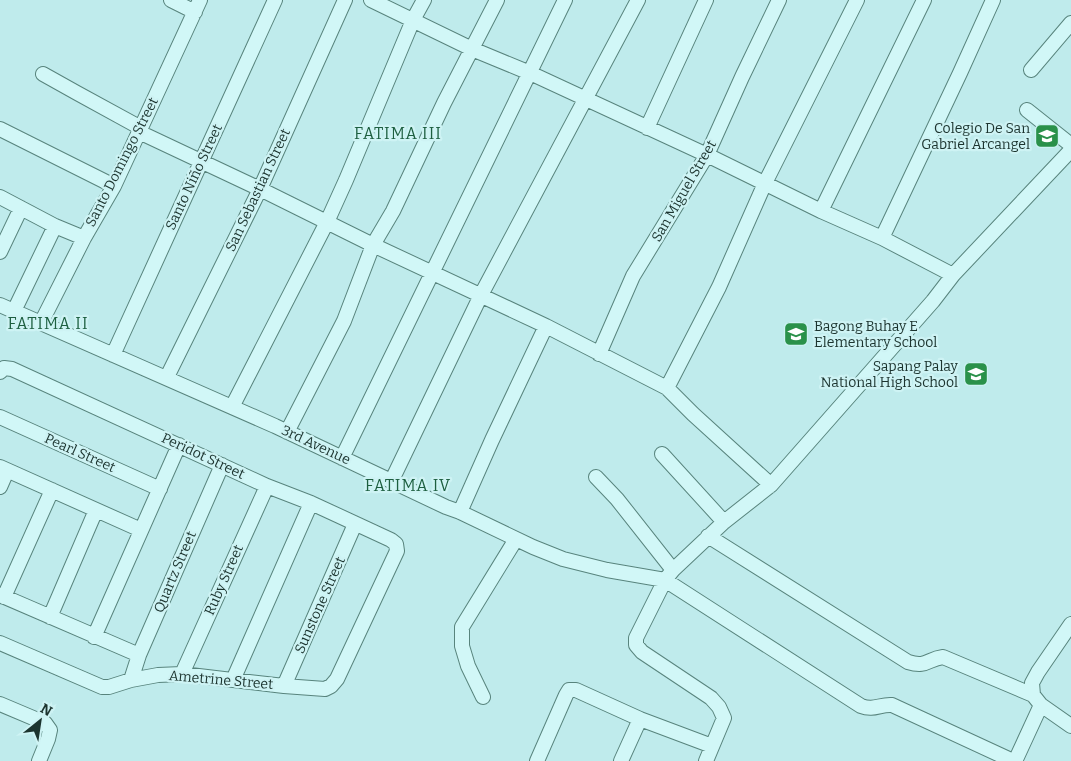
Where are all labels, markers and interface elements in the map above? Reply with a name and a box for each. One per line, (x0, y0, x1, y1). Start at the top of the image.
street label: Santo Domingo Street (82, 95, 162, 229)
place label: Colegio De San Gabriel Arcangel (921, 120, 1030, 153)
street label: Santo Niño Street (162, 121, 226, 233)
school or university icon: Colegio De San Gabriel Arcangel (1034, 123, 1060, 149)
district label: FATIMA III (354, 124, 442, 143)
street label: San Sebastian Street (222, 126, 294, 254)
street label: San Miguel Street (648, 137, 720, 245)
district label: FATIMA II (7, 314, 89, 333)
place label: Bagong Buhay E Elementary School (814, 318, 937, 351)
school or university icon: Bagong Buhay E Elementary School (783, 321, 809, 347)
place label: Sapang Palay National High School (820, 358, 959, 391)
school or university icon: Sapang Palay National High School (963, 361, 989, 387)
street label: 3rd Avenue (279, 422, 353, 468)
street label: Peridot Street (159, 429, 247, 483)
street label: Pearl Street (42, 430, 118, 476)
district label: FATIMA IV (365, 476, 451, 495)
street label: Quartz Street (150, 529, 200, 615)
street label: Ruby Street (201, 542, 247, 618)
street label: Sunstone Street (291, 554, 349, 656)
street label: Ametrine Street (168, 667, 274, 693)
north arrow (15, 696, 65, 746)
text: N (37, 700, 55, 720)

